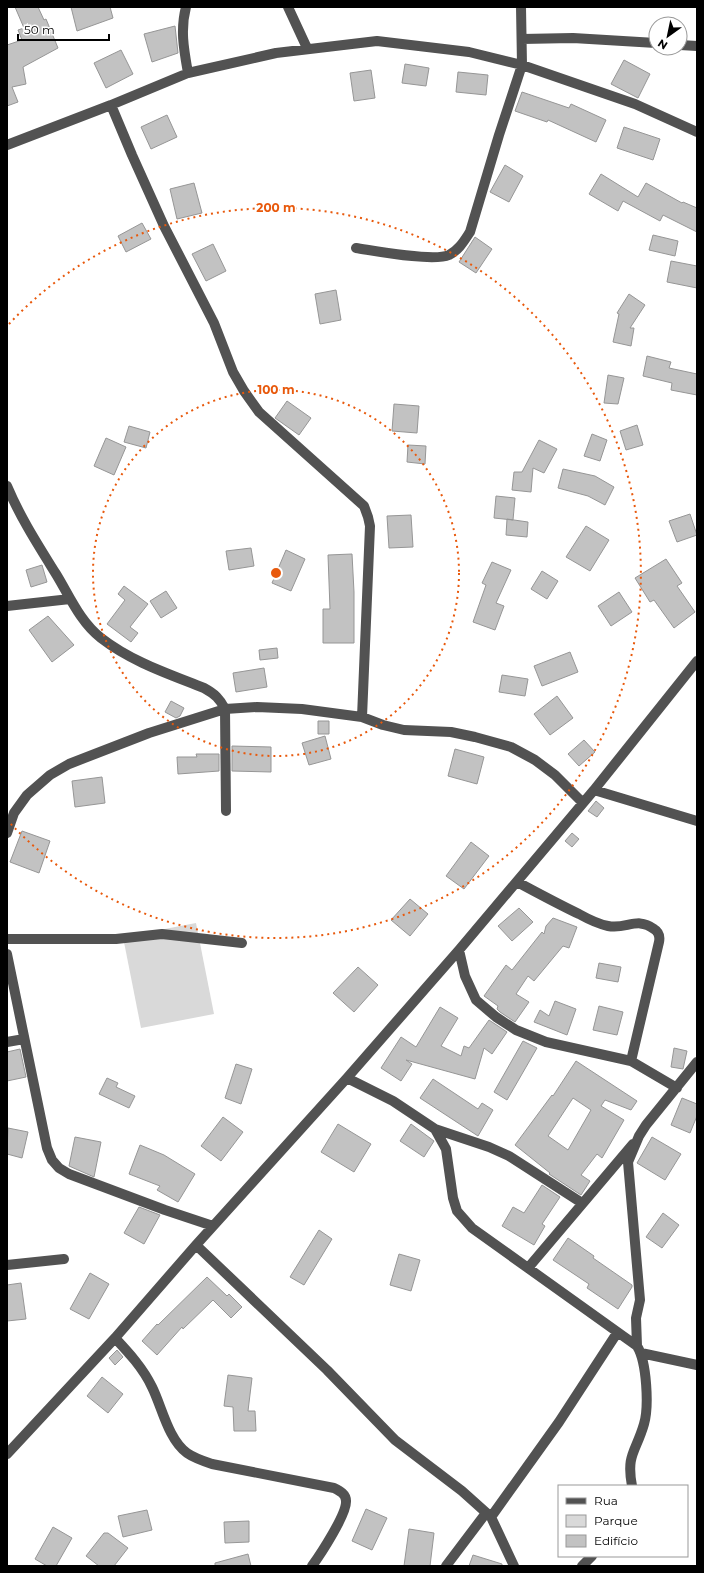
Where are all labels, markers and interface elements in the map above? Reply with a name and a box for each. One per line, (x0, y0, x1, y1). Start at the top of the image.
scale bar (18, 16, 109, 42)
north arrow (648, 16, 688, 56)
text: 50 m (24, 22, 55, 37)
text: N (655, 36, 670, 53)
text: 200 m (256, 200, 296, 215)
text: 100 m (258, 382, 294, 397)
centre of rings (269, 566, 283, 580)
legend (558, 1485, 688, 1557)
text: Rua (594, 1493, 618, 1508)
text: Parque (594, 1513, 638, 1528)
text: Edifício (594, 1533, 638, 1548)

